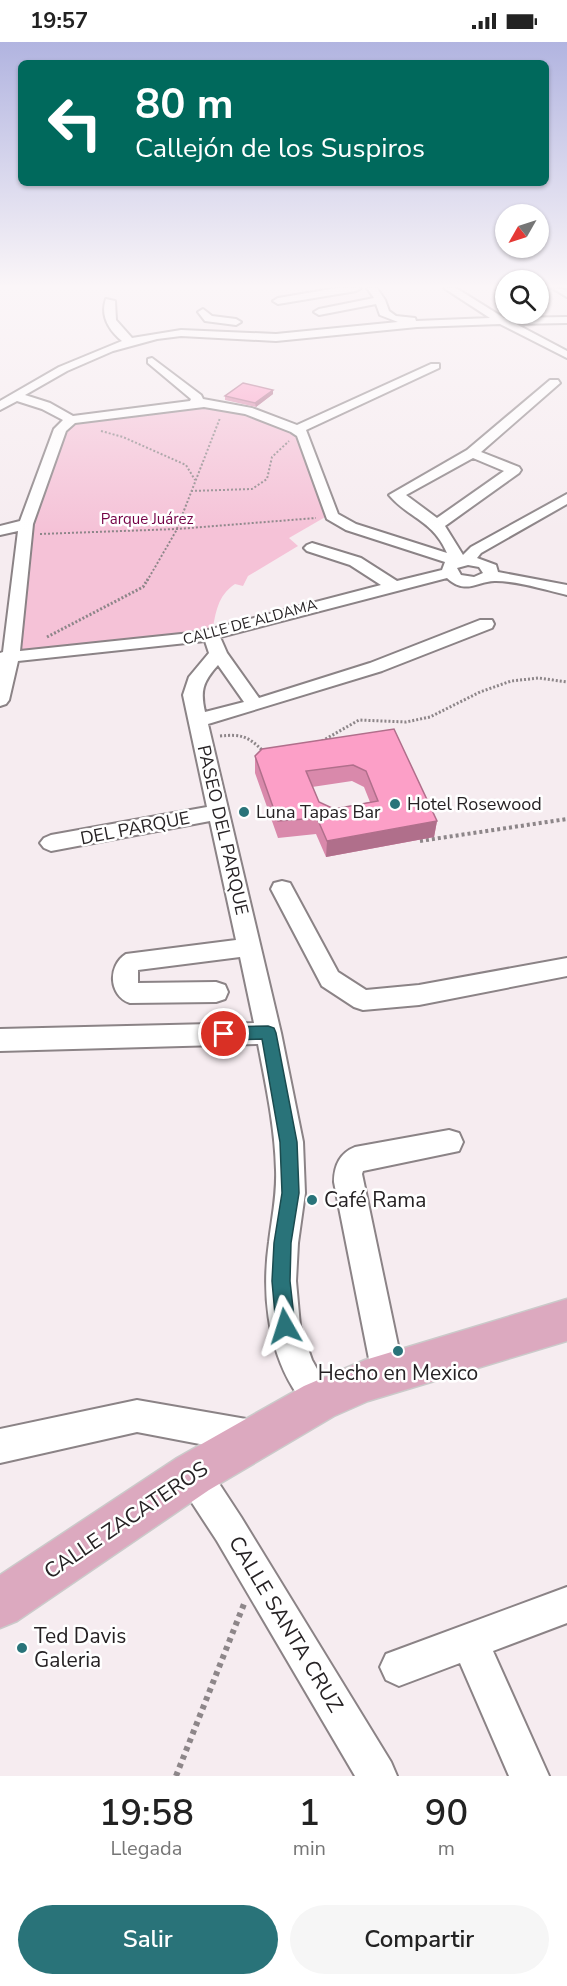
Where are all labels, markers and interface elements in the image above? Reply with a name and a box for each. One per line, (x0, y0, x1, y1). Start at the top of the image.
text: 19:57 (30, 6, 88, 36)
text: 80 m (135, 76, 234, 133)
icon: left (36, 84, 114, 162)
text: Callejón de los Suspiros (135, 130, 425, 167)
north arrow (495, 204, 549, 258)
map controls (495, 204, 549, 324)
button: search (495, 270, 549, 324)
park label: Parque Juárez (101, 509, 193, 529)
street label: CALLE DE ALDAMA (181, 594, 319, 650)
street label: PASEO DEL PARQUE (192, 743, 254, 917)
place label: Hotel Rosewood (407, 792, 542, 816)
marker: Hotel Rosewood (388, 797, 402, 811)
place label: Luna Tapas Bar (256, 800, 381, 824)
marker: Luna Tapas Bar (237, 805, 251, 819)
street label: DEL PARQUE (78, 806, 192, 850)
pin (198, 1008, 249, 1059)
icon: arrive (207, 1017, 240, 1050)
place label: Café Rama (324, 1186, 426, 1214)
marker: Café Rama (305, 1193, 319, 1207)
position arrow (253, 1294, 317, 1358)
marker: Hecho en Mexico (391, 1344, 405, 1358)
place label: Hecho en Mexico (318, 1359, 478, 1387)
street label: CALLE ZACATEROS (39, 1455, 214, 1585)
street label: CALLE SANTA CRUZ (222, 1531, 350, 1717)
place label: Ted Davis Galeria (34, 1622, 126, 1674)
marker: Ted Davis Galeria (15, 1641, 29, 1655)
text: 19:58 (99, 1789, 194, 1838)
text: 1 (299, 1789, 320, 1838)
text: 90 (425, 1789, 468, 1838)
text: Llegada (110, 1835, 182, 1862)
text: min (293, 1835, 326, 1862)
text: m (438, 1835, 455, 1862)
button: Salir (18, 1905, 278, 1974)
button: Compartir (290, 1905, 549, 1974)

